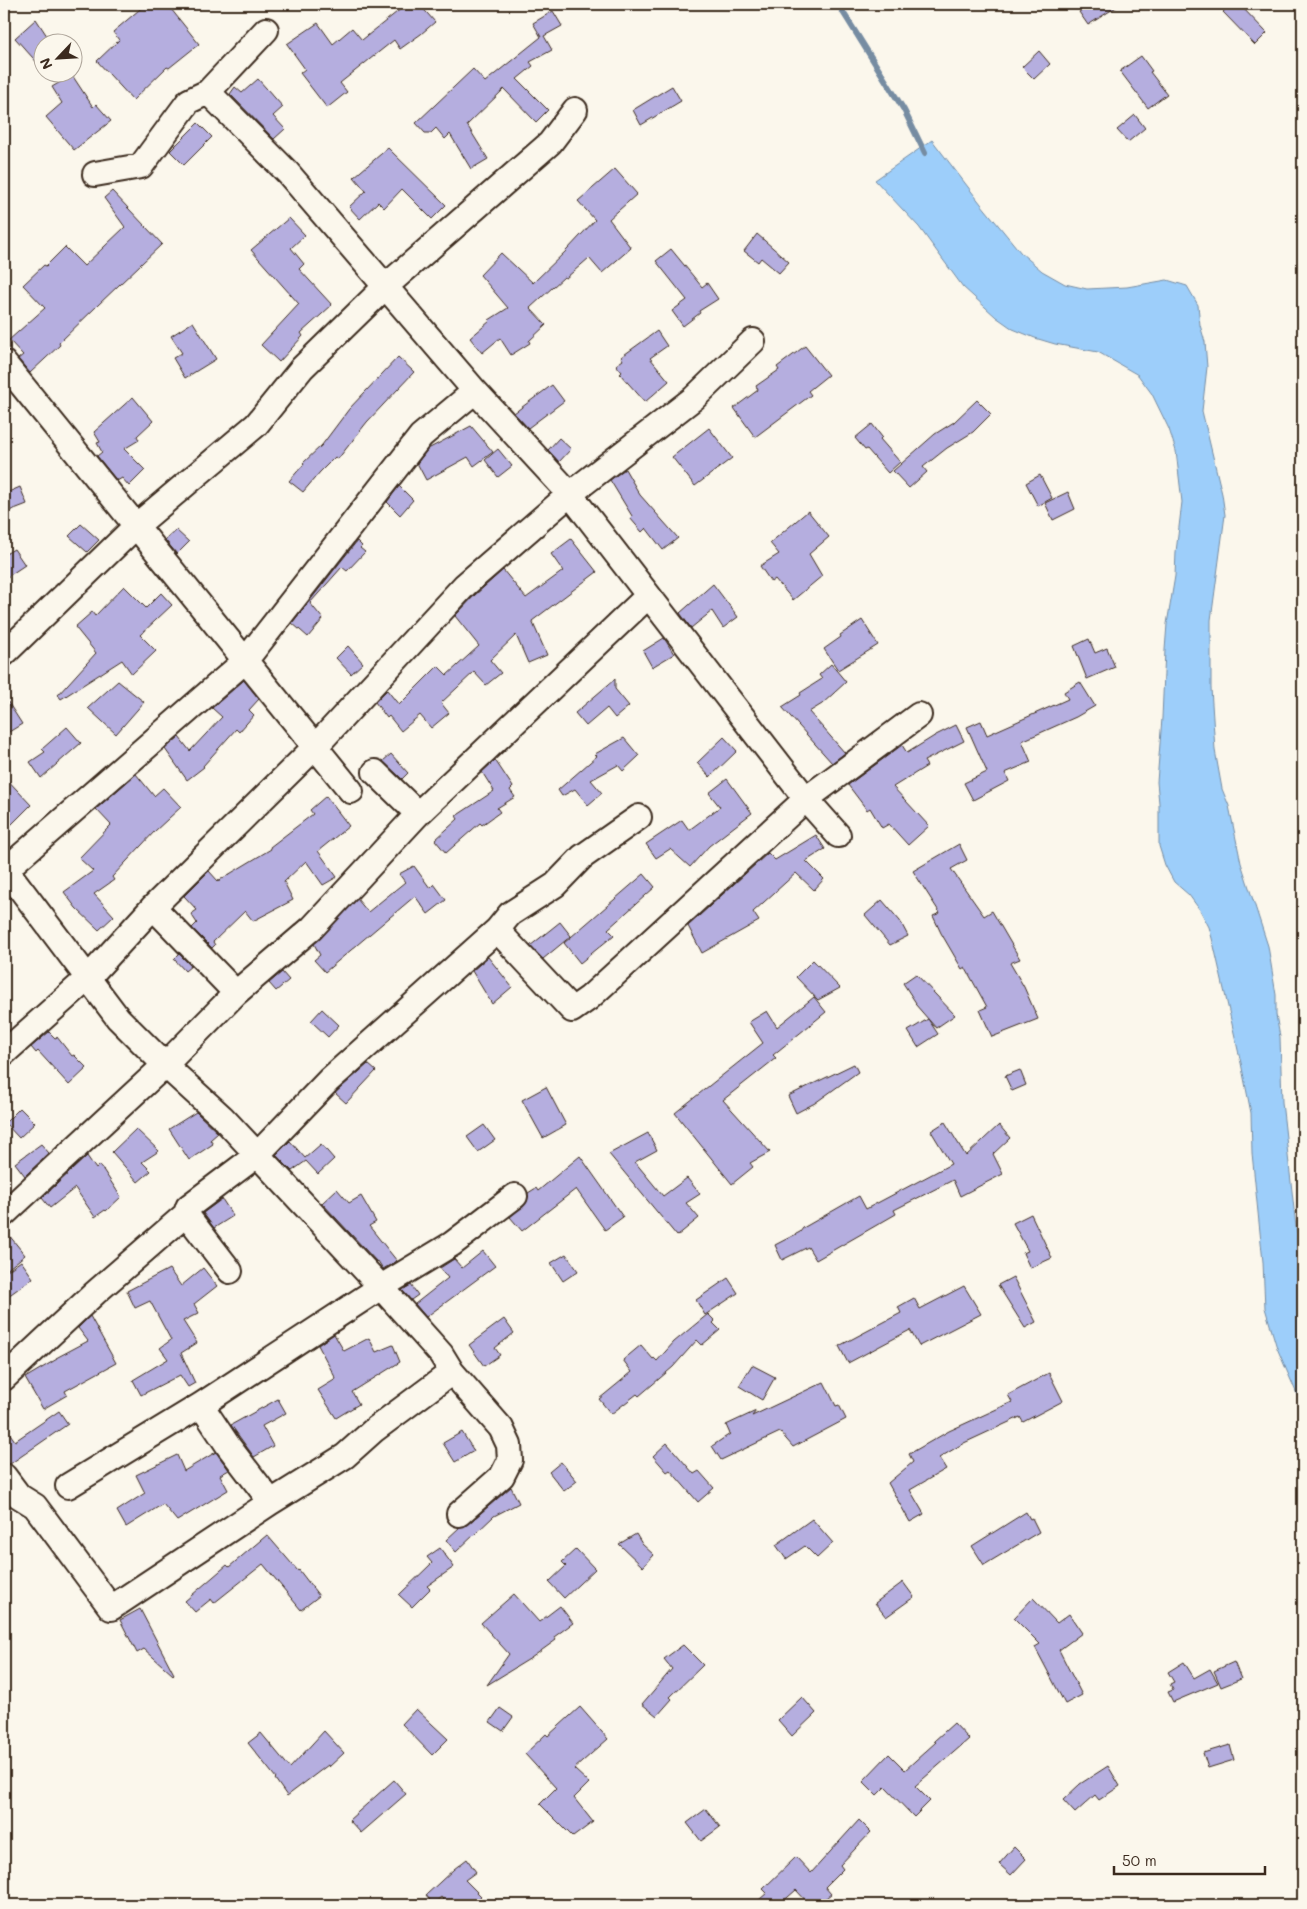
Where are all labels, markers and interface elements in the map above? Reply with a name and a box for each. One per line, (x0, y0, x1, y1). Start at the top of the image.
north arrow (32, 32, 82, 82)
text: N (35, 55, 57, 73)
scale bar (1114, 1844, 1266, 1876)
text: 50 m (1122, 1850, 1157, 1870)

